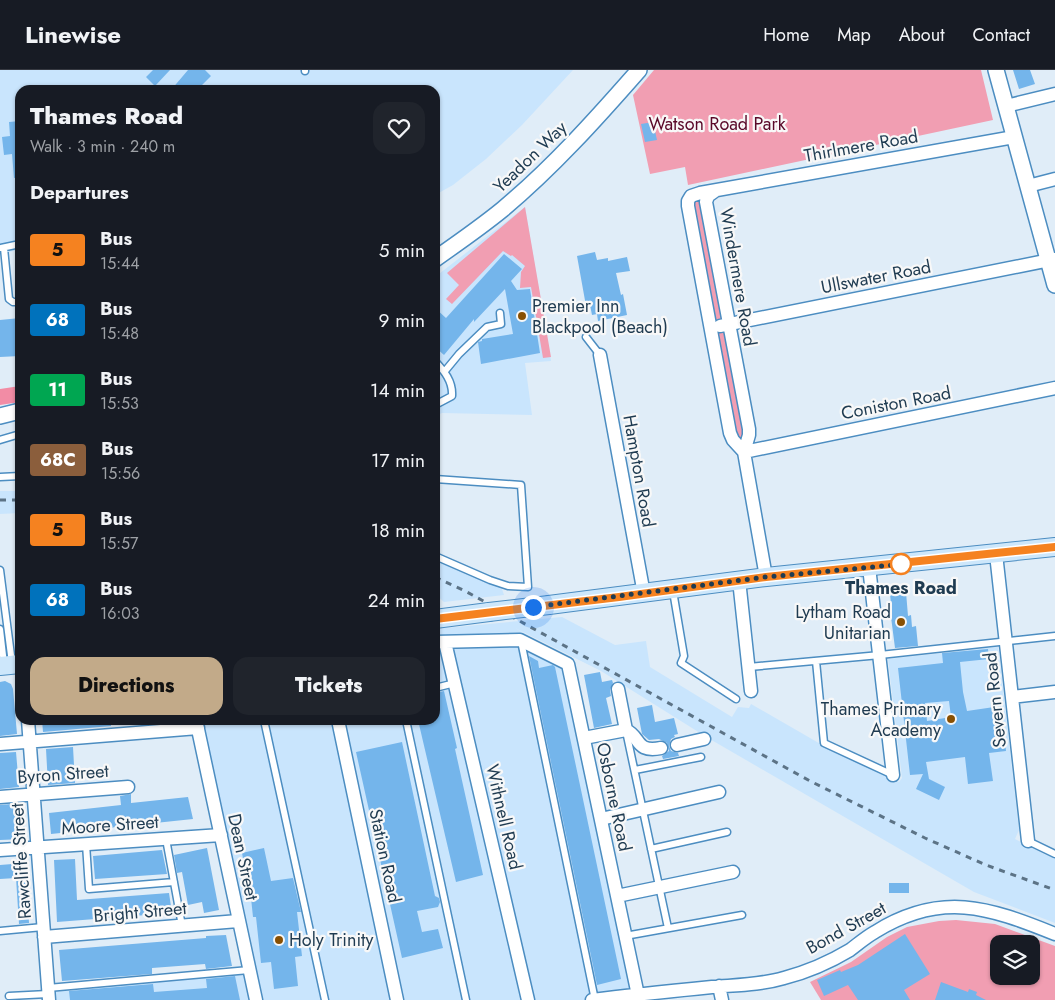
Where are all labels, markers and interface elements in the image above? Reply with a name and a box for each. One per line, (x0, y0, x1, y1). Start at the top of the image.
text: Linewise (25, 17, 121, 52)
text: Home (763, 22, 809, 48)
text: Map (837, 22, 871, 48)
text: About (899, 22, 944, 48)
text: Contact (972, 22, 1030, 48)
text: Thames Road (30, 98, 183, 133)
button: heart (373, 102, 425, 154)
park label: Watson Road Park (648, 111, 786, 137)
street label: Yeadon Way (487, 115, 573, 199)
street label: Thirlmere Road (802, 123, 920, 169)
text: Walk · 3 min · 240 m (30, 135, 175, 158)
text: Departures (30, 179, 129, 206)
street label: Windermere Road (713, 206, 763, 348)
text: Bus (100, 225, 132, 252)
text: 5 (52, 237, 63, 263)
text: 5 min (379, 237, 425, 264)
text: 15:44 (100, 252, 140, 275)
street label: Ullswater Road (819, 254, 933, 300)
place label: Premier Inn Blackpool (Beach) (532, 293, 668, 340)
text: Bus (100, 295, 132, 322)
text: 68 (46, 307, 69, 333)
text: 9 min (379, 307, 425, 334)
marker: Premier Inn Blackpool (Beach) (516, 310, 528, 322)
text: 15:48 (100, 322, 139, 345)
text: Bus (100, 365, 132, 392)
text: 11 (48, 377, 67, 403)
text: 14 min (370, 377, 425, 404)
street label: Coniston Road (839, 380, 953, 426)
text: 15:53 (100, 392, 139, 415)
street label: Hampton Road (616, 413, 662, 529)
text: Bus (101, 435, 133, 462)
text: 68C (40, 447, 76, 473)
text: 17 min (371, 447, 425, 474)
text: 15:56 (101, 462, 140, 485)
text: Bus (100, 505, 132, 532)
text: 5 (52, 517, 63, 543)
text: 18 min (371, 517, 425, 544)
text: 15:57 (100, 532, 138, 555)
marker: Thames Road (890, 553, 912, 575)
text: Bus (100, 575, 132, 602)
place label: Thames Road (845, 575, 957, 601)
text: 68 (46, 587, 69, 613)
text: 24 min (368, 587, 425, 614)
your location (521, 595, 546, 620)
place label: Lytham Road Unitarian (795, 599, 891, 646)
text: 16:03 (100, 602, 140, 625)
marker: Lytham Road Unitarian (895, 616, 907, 628)
street label: Severn Road (977, 651, 1013, 749)
button: Directions (30, 657, 223, 715)
button: Tickets (233, 657, 425, 715)
place label: Thames Primary Academy (821, 696, 941, 743)
marker: Thames Primary Academy (945, 713, 957, 725)
street label: Osborne Road (590, 740, 638, 854)
street label: Byron Street (16, 758, 110, 790)
street label: Withnell Road (479, 762, 529, 872)
street label: Rawcliffe Street (4, 802, 38, 920)
street label: Station Road (362, 807, 408, 905)
street label: Moore Street (60, 809, 160, 841)
street label: Dean Street (221, 811, 265, 903)
street label: Bright Street (92, 895, 188, 929)
street label: Bond Street (801, 895, 891, 961)
place label: Holy Trinity (289, 927, 373, 953)
marker: Holy Trinity (273, 934, 285, 946)
map controls (990, 935, 1040, 985)
button: layers (990, 935, 1040, 985)

